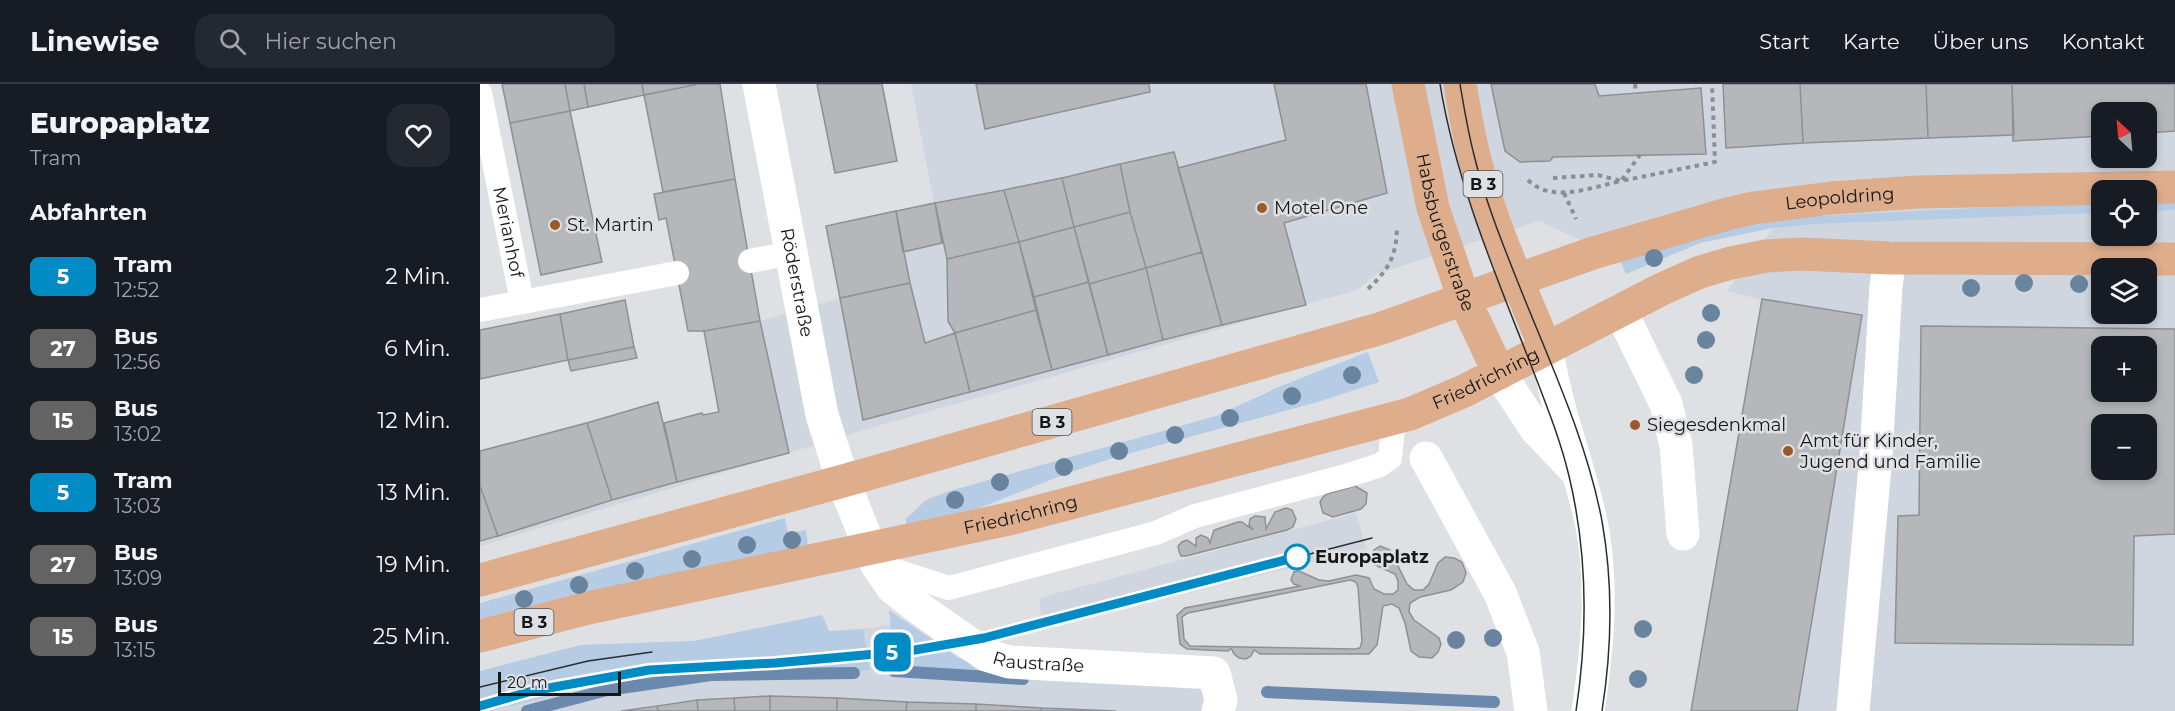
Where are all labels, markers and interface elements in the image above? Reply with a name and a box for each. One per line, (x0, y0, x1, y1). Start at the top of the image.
search box (195, 14, 615, 68)
text: Linewise (30, 24, 159, 58)
icon: search (216, 25, 249, 58)
text: Hier suchen (264, 28, 397, 55)
text: Start (1759, 29, 1810, 54)
text: Karte (1843, 29, 1900, 54)
text: Über uns (1933, 29, 2029, 54)
text: Kontakt (2062, 29, 2145, 54)
north arrow (2091, 102, 2157, 168)
map controls (2091, 102, 2157, 480)
button: heart (387, 104, 450, 167)
text: Europaplatz (30, 106, 210, 140)
text: Tram (30, 146, 81, 170)
street label: Habsburgerstraße (1411, 151, 1479, 315)
road number: B 3 (1464, 171, 1502, 197)
button: locate (2091, 180, 2157, 246)
street label: Leopoldring (1784, 183, 1895, 215)
street label: Merianhof (488, 185, 528, 281)
place label: Motel One (1274, 197, 1368, 219)
text: Abfahrten (30, 199, 147, 226)
marker: Motel One (1255, 201, 1269, 215)
place label: St. Martin (567, 214, 654, 236)
marker: St. Martin (548, 218, 562, 232)
street label: Röderstraße (776, 226, 818, 339)
text: Tram (114, 251, 173, 278)
button: layers (2091, 258, 2157, 324)
text: 2 Min. (385, 263, 450, 290)
text: 5 (57, 264, 69, 289)
text: 12:52 (114, 278, 159, 302)
text: Bus (114, 323, 158, 350)
text: 6 Min. (384, 335, 450, 362)
text: 27 (50, 336, 76, 361)
button: + (2091, 336, 2157, 402)
street label: Friedrichring (1429, 343, 1543, 414)
text: 12:56 (114, 350, 160, 374)
text: Bus (114, 395, 158, 422)
text: 12 Min. (377, 407, 450, 434)
text: 15 (53, 408, 73, 433)
road number: B 3 (1032, 409, 1072, 435)
place label: Siegesdenkmal (1647, 414, 1786, 436)
button: − (2091, 414, 2157, 480)
marker: Siegesdenkmal (1628, 418, 1642, 432)
text: 13:02 (114, 422, 161, 446)
place label: Amt für Kinder, Jugend und Familie (1799, 430, 1981, 473)
marker: Amt für Kinder, Jugend und Familie (1781, 444, 1795, 458)
text: Tram (114, 467, 173, 494)
text: 13 Min. (377, 479, 450, 506)
text: 5 (57, 480, 69, 505)
street label: Friedrichring (961, 491, 1080, 539)
text: 13:03 (114, 494, 161, 518)
text: Bus (114, 539, 158, 566)
marker: Europaplatz (1284, 544, 1310, 570)
place label: Europaplatz (1315, 546, 1429, 568)
text: 19 Min. (376, 551, 450, 578)
text: 27 (50, 552, 76, 577)
text: 13:09 (114, 566, 162, 590)
road number: B 3 (514, 609, 554, 635)
text: Bus (114, 611, 158, 638)
text: 25 Min. (373, 623, 450, 650)
text: 15 (53, 624, 73, 649)
line badge: 5 (872, 632, 912, 672)
text: 13:15 (114, 638, 155, 662)
text: 5 (886, 640, 898, 665)
street label: Raustraße (990, 647, 1085, 677)
scale bar (498, 669, 621, 696)
text: 20 m (507, 673, 548, 692)

